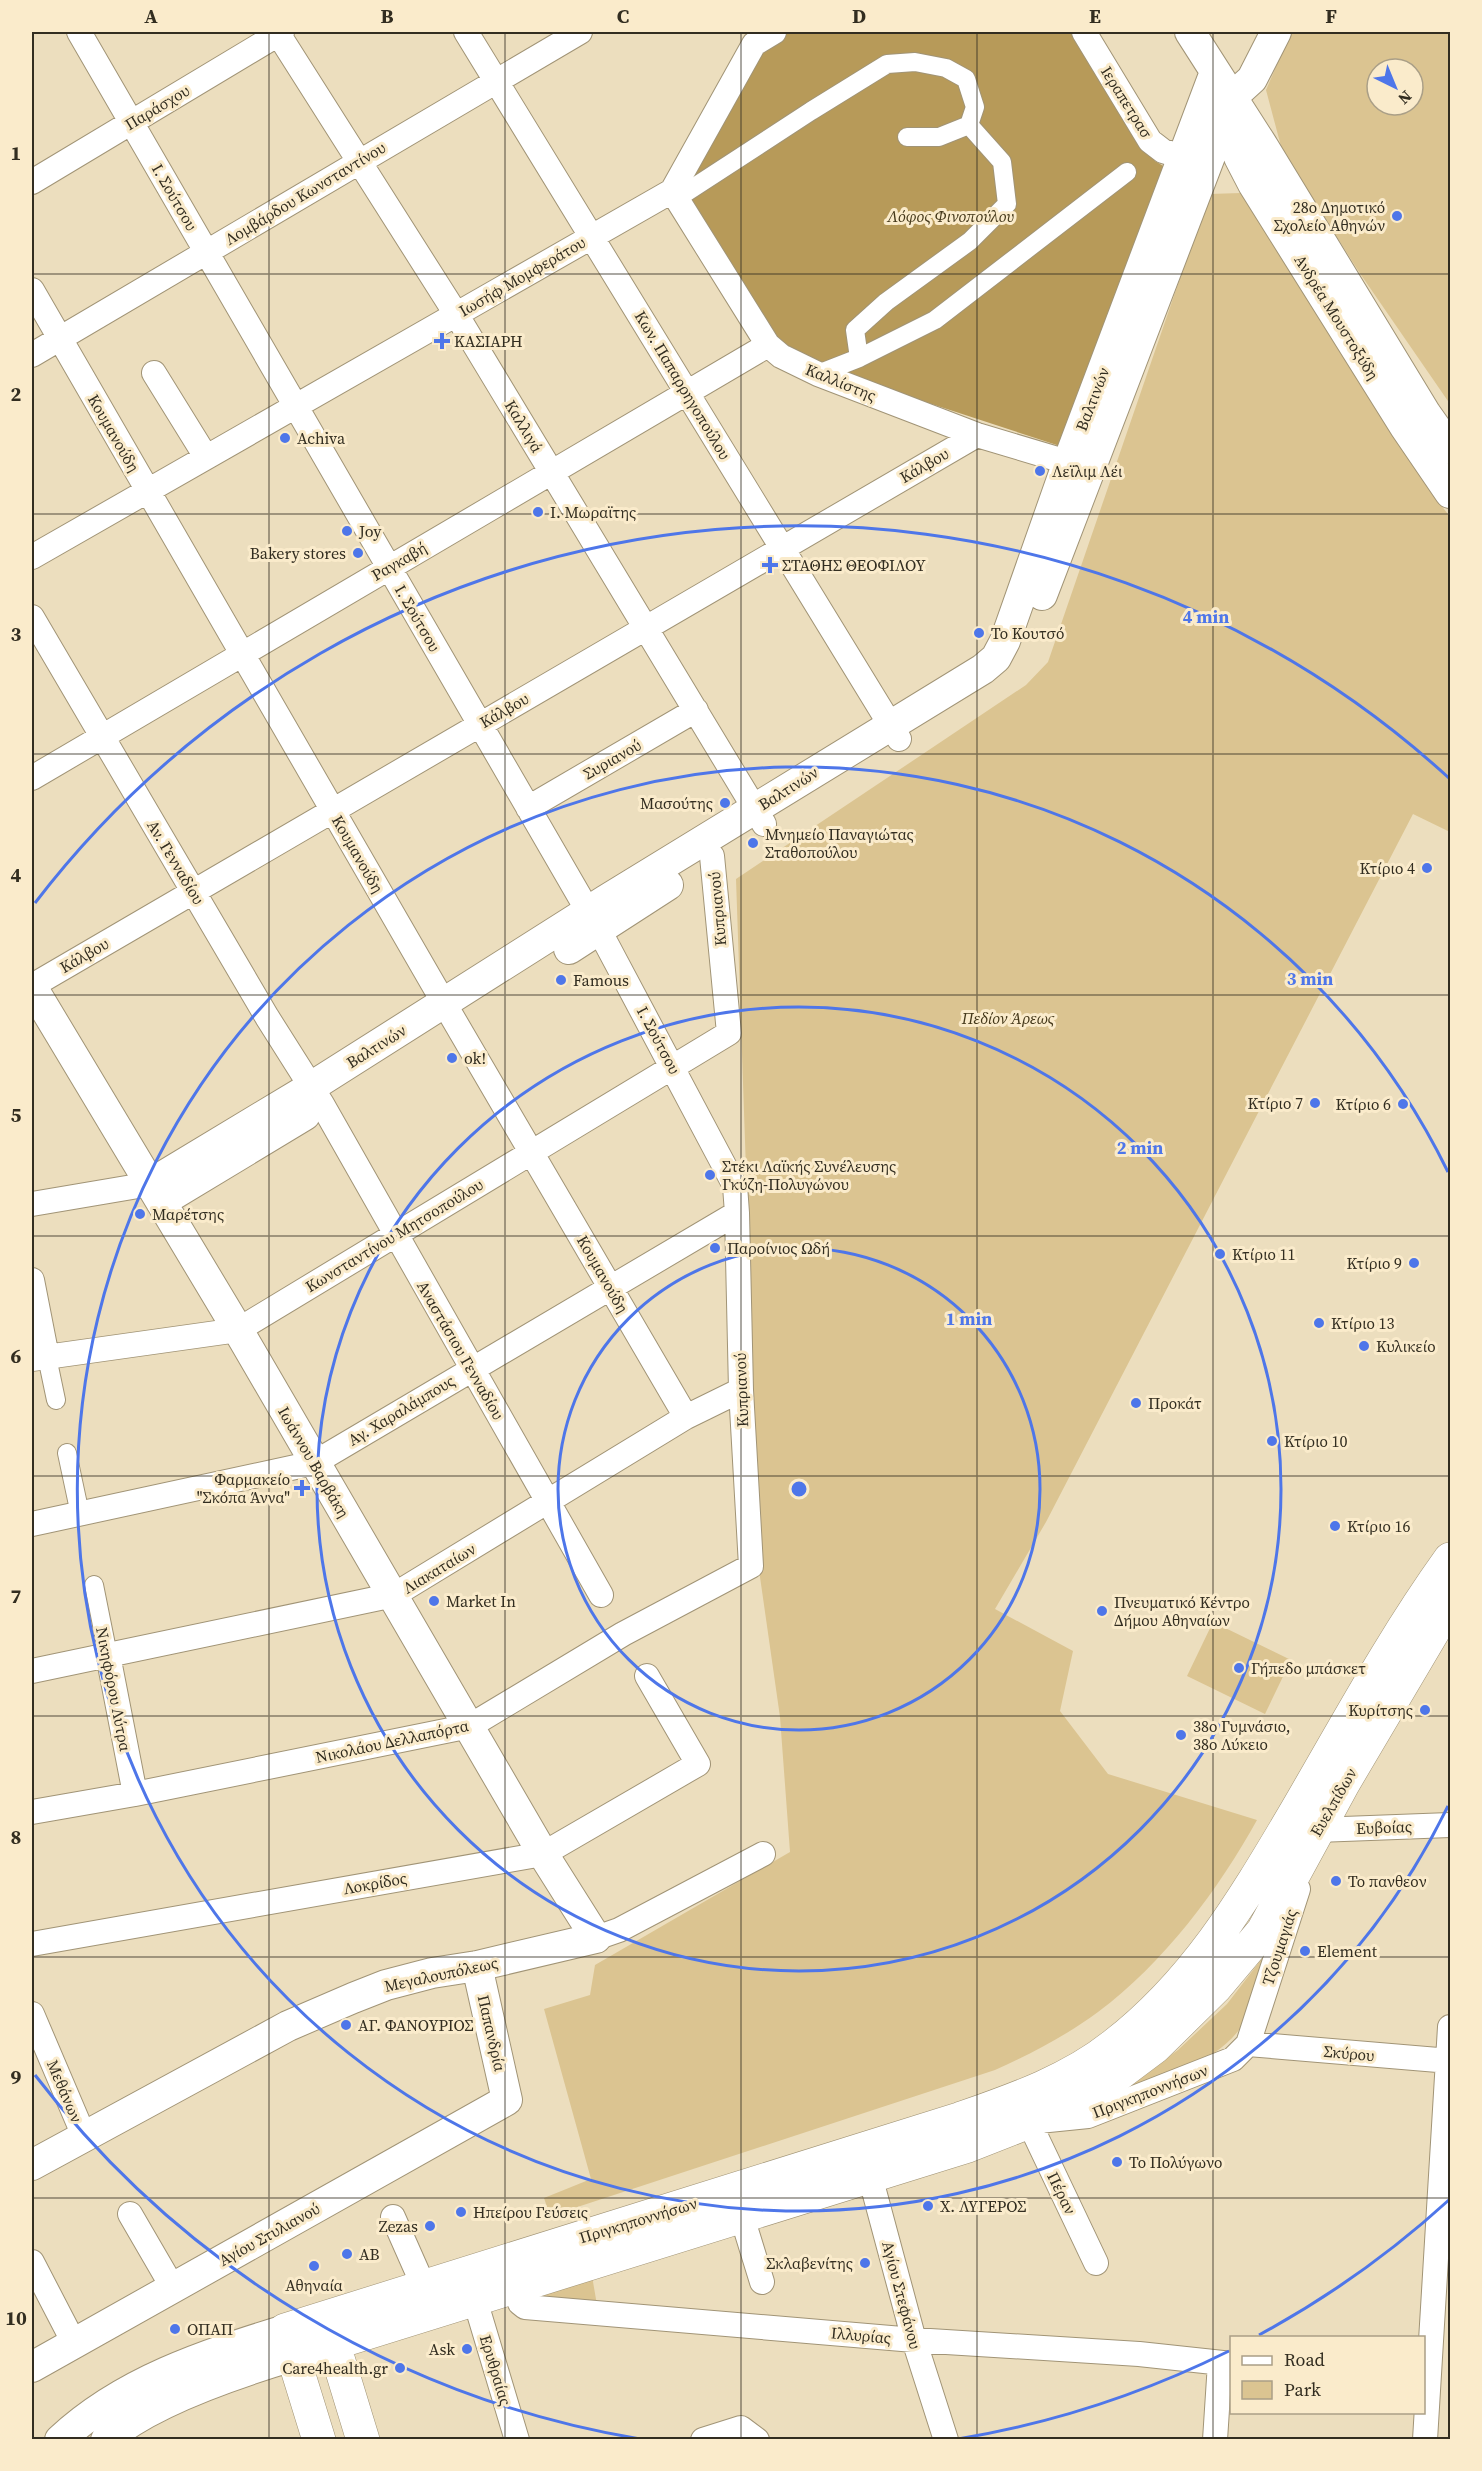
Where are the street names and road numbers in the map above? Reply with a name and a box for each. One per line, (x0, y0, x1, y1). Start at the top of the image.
street label: Ιεραπετρασ (1096, 62, 1158, 143)
street label: Παράσχου (120, 79, 194, 135)
street label: Λομβάρδου Κωνσταντίνου (220, 136, 390, 250)
street label: Ι. Σούτσου (147, 160, 203, 234)
street label: Ιωσήφ Μομφεράτου (455, 231, 589, 321)
street label: Ανδρέα Μουστοξύδη (1290, 250, 1384, 384)
street label: Κων. Παπαρρηγοπούλου (630, 307, 736, 463)
street label: Καλλίστης (802, 358, 880, 406)
street label: Βαλτινών (1070, 364, 1114, 434)
street label: Κουμανούδη (83, 390, 145, 476)
street label: Καλλιγά (500, 396, 548, 456)
street label: Κάλβου (895, 442, 953, 488)
street label: Ραγκαβή (367, 536, 431, 586)
street label: Ι. Σούτσου (390, 581, 446, 655)
street label: Κάλβου (475, 687, 533, 733)
street label: Συριανού (579, 734, 645, 784)
street label: Βαλτινών (754, 761, 822, 815)
street label: Κουμανούδη (327, 811, 389, 897)
street label: Αν. Γενναδίου (142, 816, 210, 908)
street label: Κυπριανού (703, 871, 731, 947)
street label: Κάλβου (55, 932, 113, 978)
street label: Ι. Σούτσου (632, 1002, 686, 1078)
street label: Βαλτινών (342, 1019, 410, 1073)
street label: Κωνσταντίνου Μητσοπούλου (301, 1173, 487, 1297)
street label: Κουμανούδη (572, 1231, 634, 1317)
street label: Αναστάσιου Γενναδίου (412, 1277, 510, 1423)
street label: Κυπριανού (729, 1352, 753, 1428)
street label: Αγ. Χαραλάμπους (343, 1369, 459, 1451)
street label: Ιωάννου Βαρβάκη (273, 1402, 355, 1522)
street label: Λιακαταίων (398, 1538, 480, 1598)
street label: Νικηφόρου Λύτρα (91, 1625, 137, 1753)
street label: Νικολάου Δελλαπόρτα (313, 1714, 471, 1768)
street label: Ευελπίδων (1305, 1764, 1362, 1840)
street label: Ευβοίας (1356, 1815, 1412, 1839)
street label: Λοκρίδος (341, 1867, 409, 1899)
street label: Τζουμαγιάς (1256, 1906, 1302, 1988)
street label: Μεγαλουπόλεως (382, 1951, 500, 1997)
street label: Παπανδρία (473, 1993, 511, 2073)
street label: Σκύρου (1323, 2040, 1375, 2066)
street label: Μεθάνων (42, 2056, 88, 2126)
street label: Πριγκηποννήσων (1089, 2059, 1211, 2123)
street label: Πέραν (1042, 2168, 1082, 2218)
street label: Πριγκηποννήσων (576, 2192, 700, 2248)
street label: Αγίου Στυλιανού (214, 2197, 324, 2271)
street label: Αγίου Στεφάνου (877, 2239, 927, 2351)
street label: Ιλλυρίας (830, 2321, 892, 2349)
street label: Ερυθραίας (475, 2332, 517, 2408)

